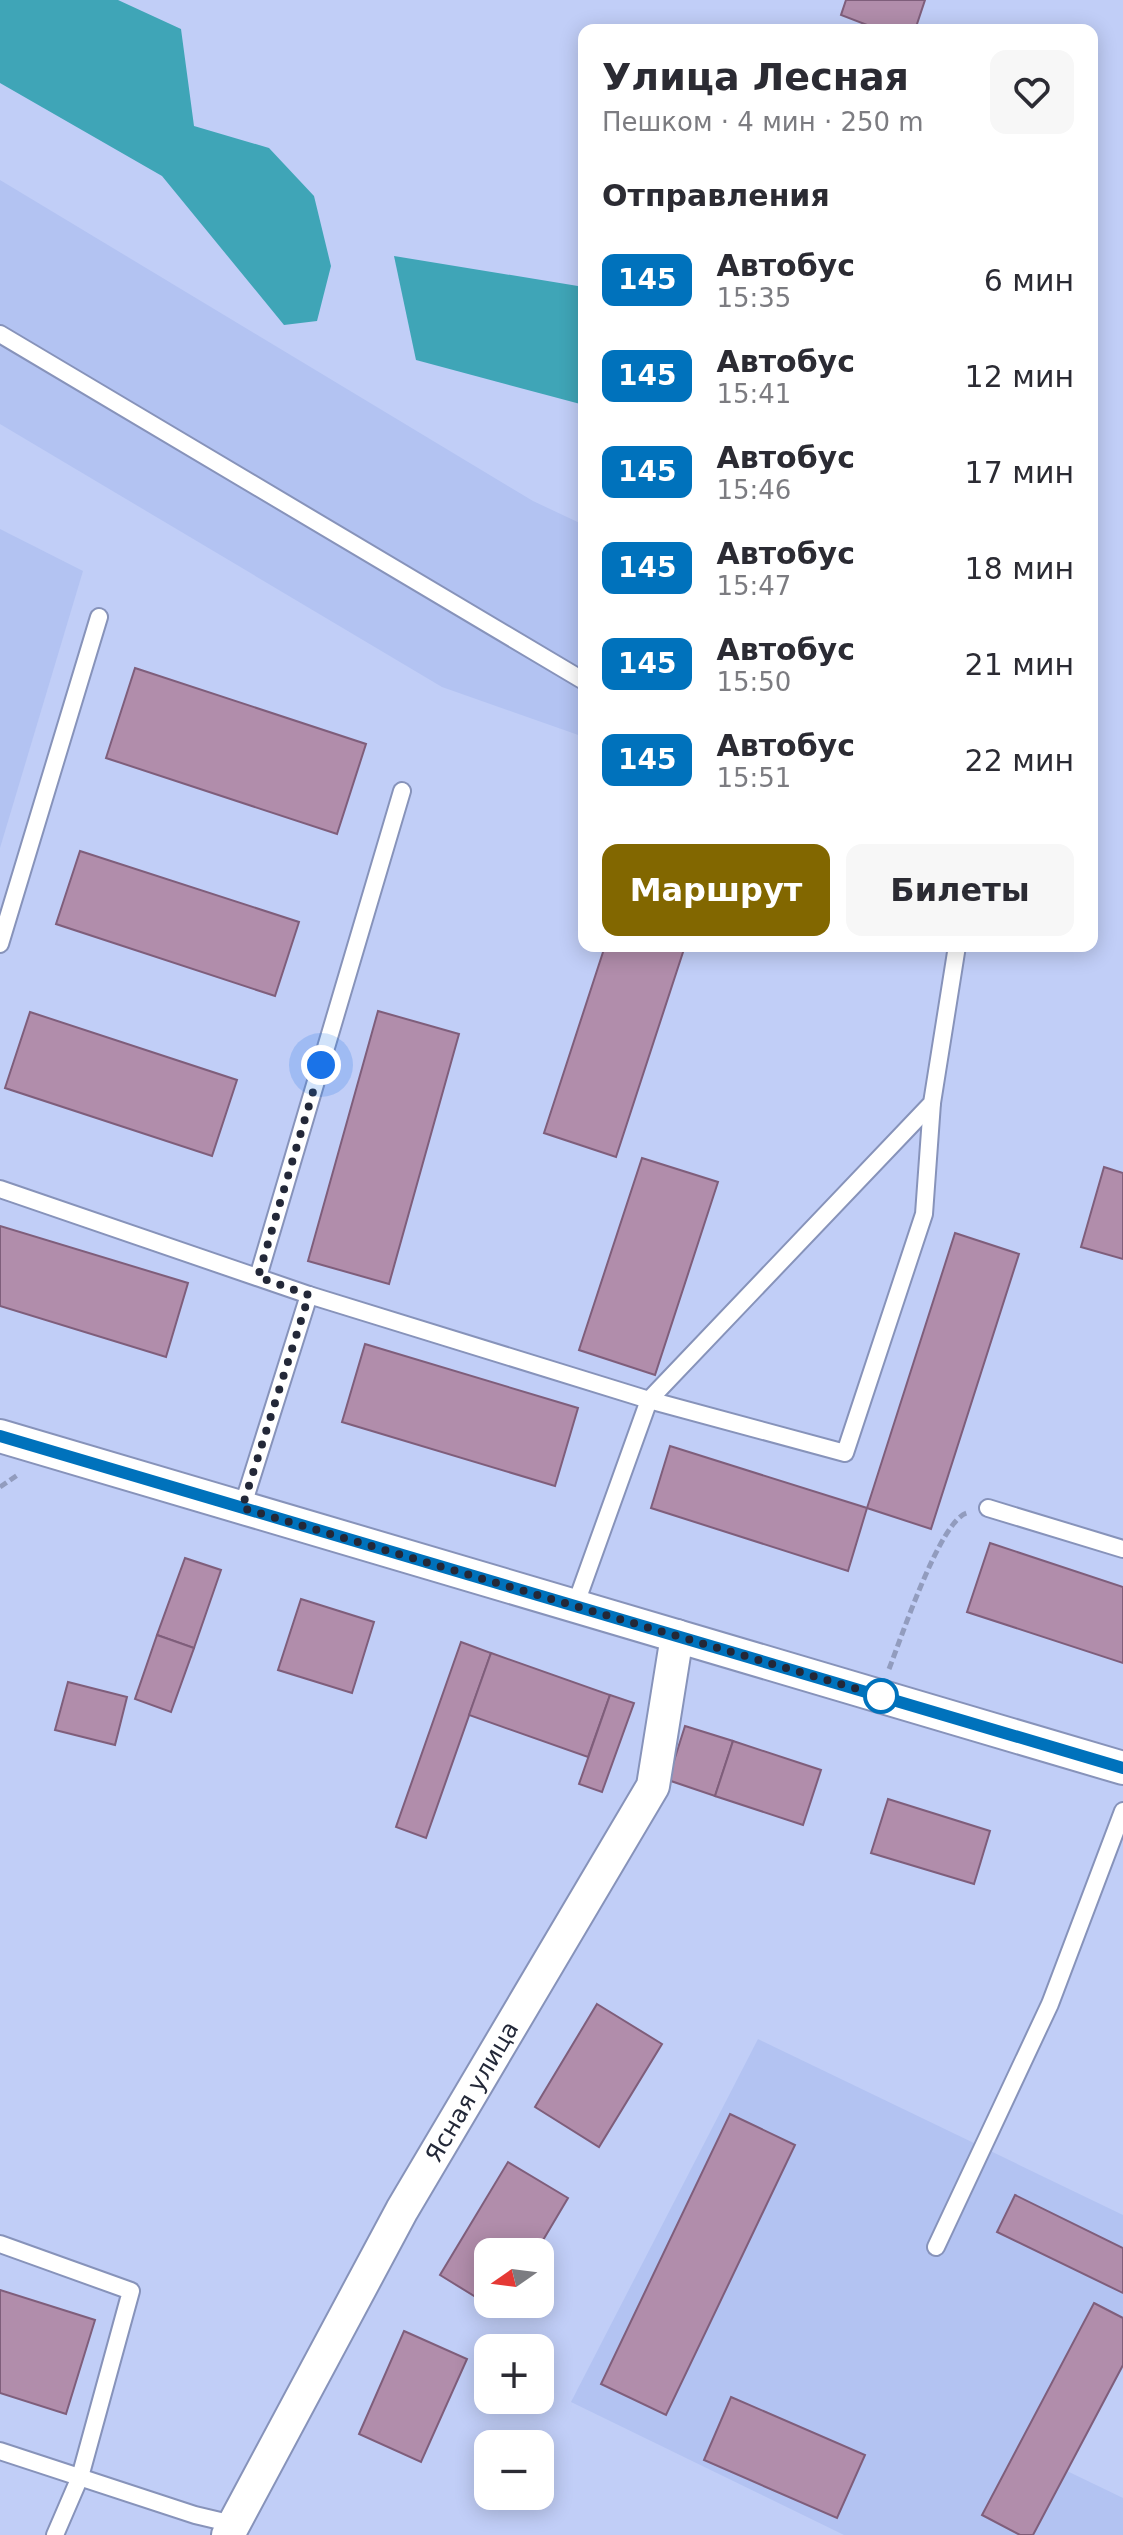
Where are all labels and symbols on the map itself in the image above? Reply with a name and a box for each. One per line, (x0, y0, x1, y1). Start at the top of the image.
your location (301, 1045, 341, 1085)
unlabelled marker (864, 1679, 898, 1713)
street label: Ясная улица (420, 2016, 524, 2167)
north arrow (474, 2238, 554, 2318)

